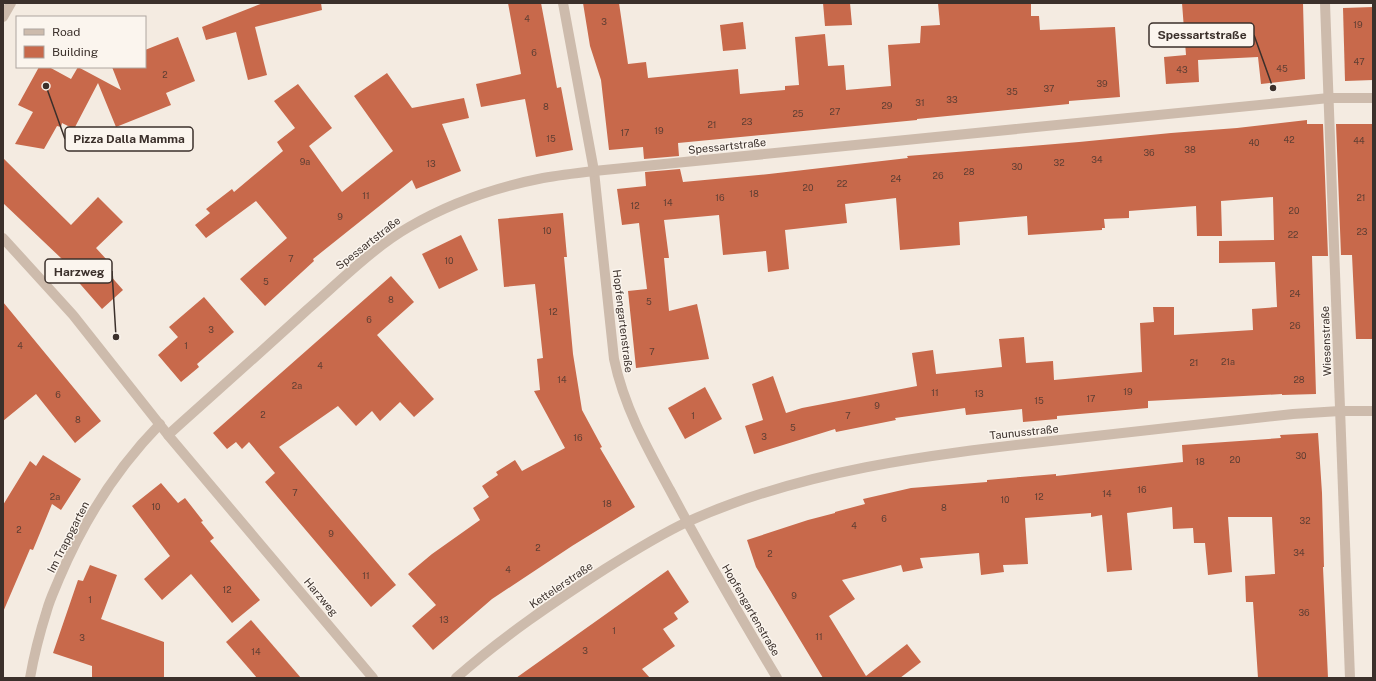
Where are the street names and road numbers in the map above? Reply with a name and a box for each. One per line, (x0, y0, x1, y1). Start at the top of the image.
street label: Spessartstraße (687, 136, 767, 156)
street label: Spessartstraße (333, 214, 403, 272)
street label: Hopfengartenstraße (611, 269, 635, 373)
street label: Wiesenstraße (1319, 306, 1333, 376)
street label: Taunusstraße (989, 422, 1059, 442)
street label: Im Trappgarten (45, 499, 91, 575)
street label: Kettelerstraße (527, 559, 595, 611)
street label: Hopfengartenstraße (720, 562, 782, 658)
street label: Harzweg (302, 576, 340, 618)

